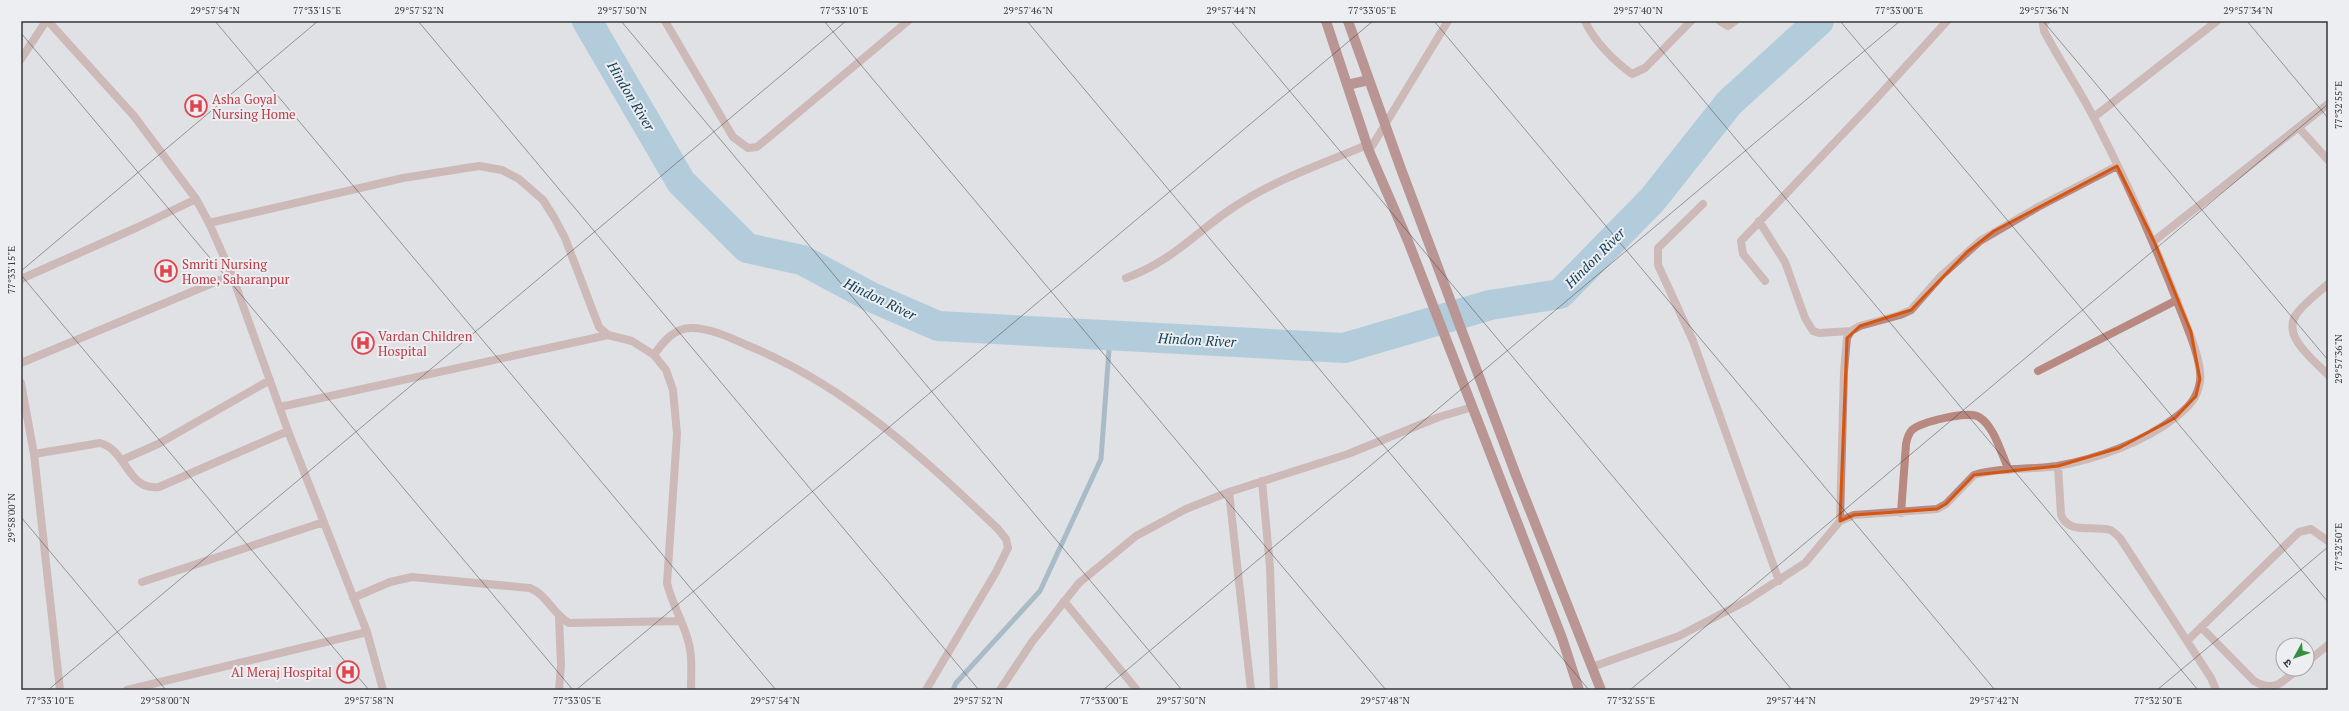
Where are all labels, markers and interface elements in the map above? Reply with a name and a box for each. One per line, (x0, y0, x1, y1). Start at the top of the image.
text: 29°57'54"N (190, 4, 240, 17)
text: 77°33'15"E (293, 4, 341, 17)
text: 29°57'52"N (394, 4, 444, 17)
text: 29°57'50"N (597, 4, 647, 17)
text: 77°33'10"E (820, 4, 868, 17)
text: 29°57'46"N (1003, 4, 1053, 17)
text: 29°57'44"N (1206, 4, 1256, 17)
text: 77°33'05"E (1348, 4, 1396, 17)
text: 29°57'40"N (1613, 4, 1663, 17)
text: 77°33'00"E (1875, 4, 1923, 17)
text: 29°57'36"N (2019, 4, 2069, 17)
text: 29°57'34"N (2223, 4, 2273, 17)
water label: Hindon River (603, 57, 660, 135)
text: 77°32'55"E (2332, 81, 2345, 129)
place label: Asha Goyal Nursing Home (212, 90, 296, 123)
hospital icon: Asha Goyal Nursing Home (183, 93, 209, 119)
water label: Hindon River (1560, 223, 1629, 293)
text: 77°33'15"E (5, 246, 18, 294)
place label: Smriti Nursing Home, Saharanpur (182, 255, 290, 288)
hospital icon: Smriti Nursing Home, Saharanpur (153, 258, 179, 284)
water label: Hindon River (840, 272, 920, 324)
place label: Vardan Children Hospital (378, 327, 473, 360)
water label: Hindon River (1157, 328, 1237, 351)
hospital icon: Vardan Children Hospital (350, 330, 376, 356)
text: 29°57'36"N (2332, 334, 2345, 384)
text: 29°58'00"N (5, 493, 18, 543)
text: 77°32'50"E (2332, 523, 2345, 571)
north arrow (2275, 637, 2315, 677)
text: उ (2280, 656, 2295, 670)
hospital icon: Al Meraj Hospital (335, 659, 361, 685)
place label: Al Meraj Hospital (231, 663, 332, 681)
text: 77°33'10"E (26, 694, 74, 707)
text: 29°58'00"N (140, 694, 190, 707)
text: 29°57'58"N (344, 694, 394, 707)
text: 77°33'05"E (553, 694, 601, 707)
text: 29°57'54"N (750, 694, 800, 707)
text: 29°57'52"N (953, 694, 1003, 707)
text: 77°33'00"E (1080, 694, 1128, 707)
text: 29°57'50"N (1156, 694, 1206, 707)
text: 29°57'48"N (1360, 694, 1410, 707)
text: 77°32'55"E (1607, 694, 1655, 707)
text: 29°57'44"N (1766, 694, 1816, 707)
text: 29°57'42"N (1969, 694, 2019, 707)
text: 77°32'50"E (2134, 694, 2182, 707)

